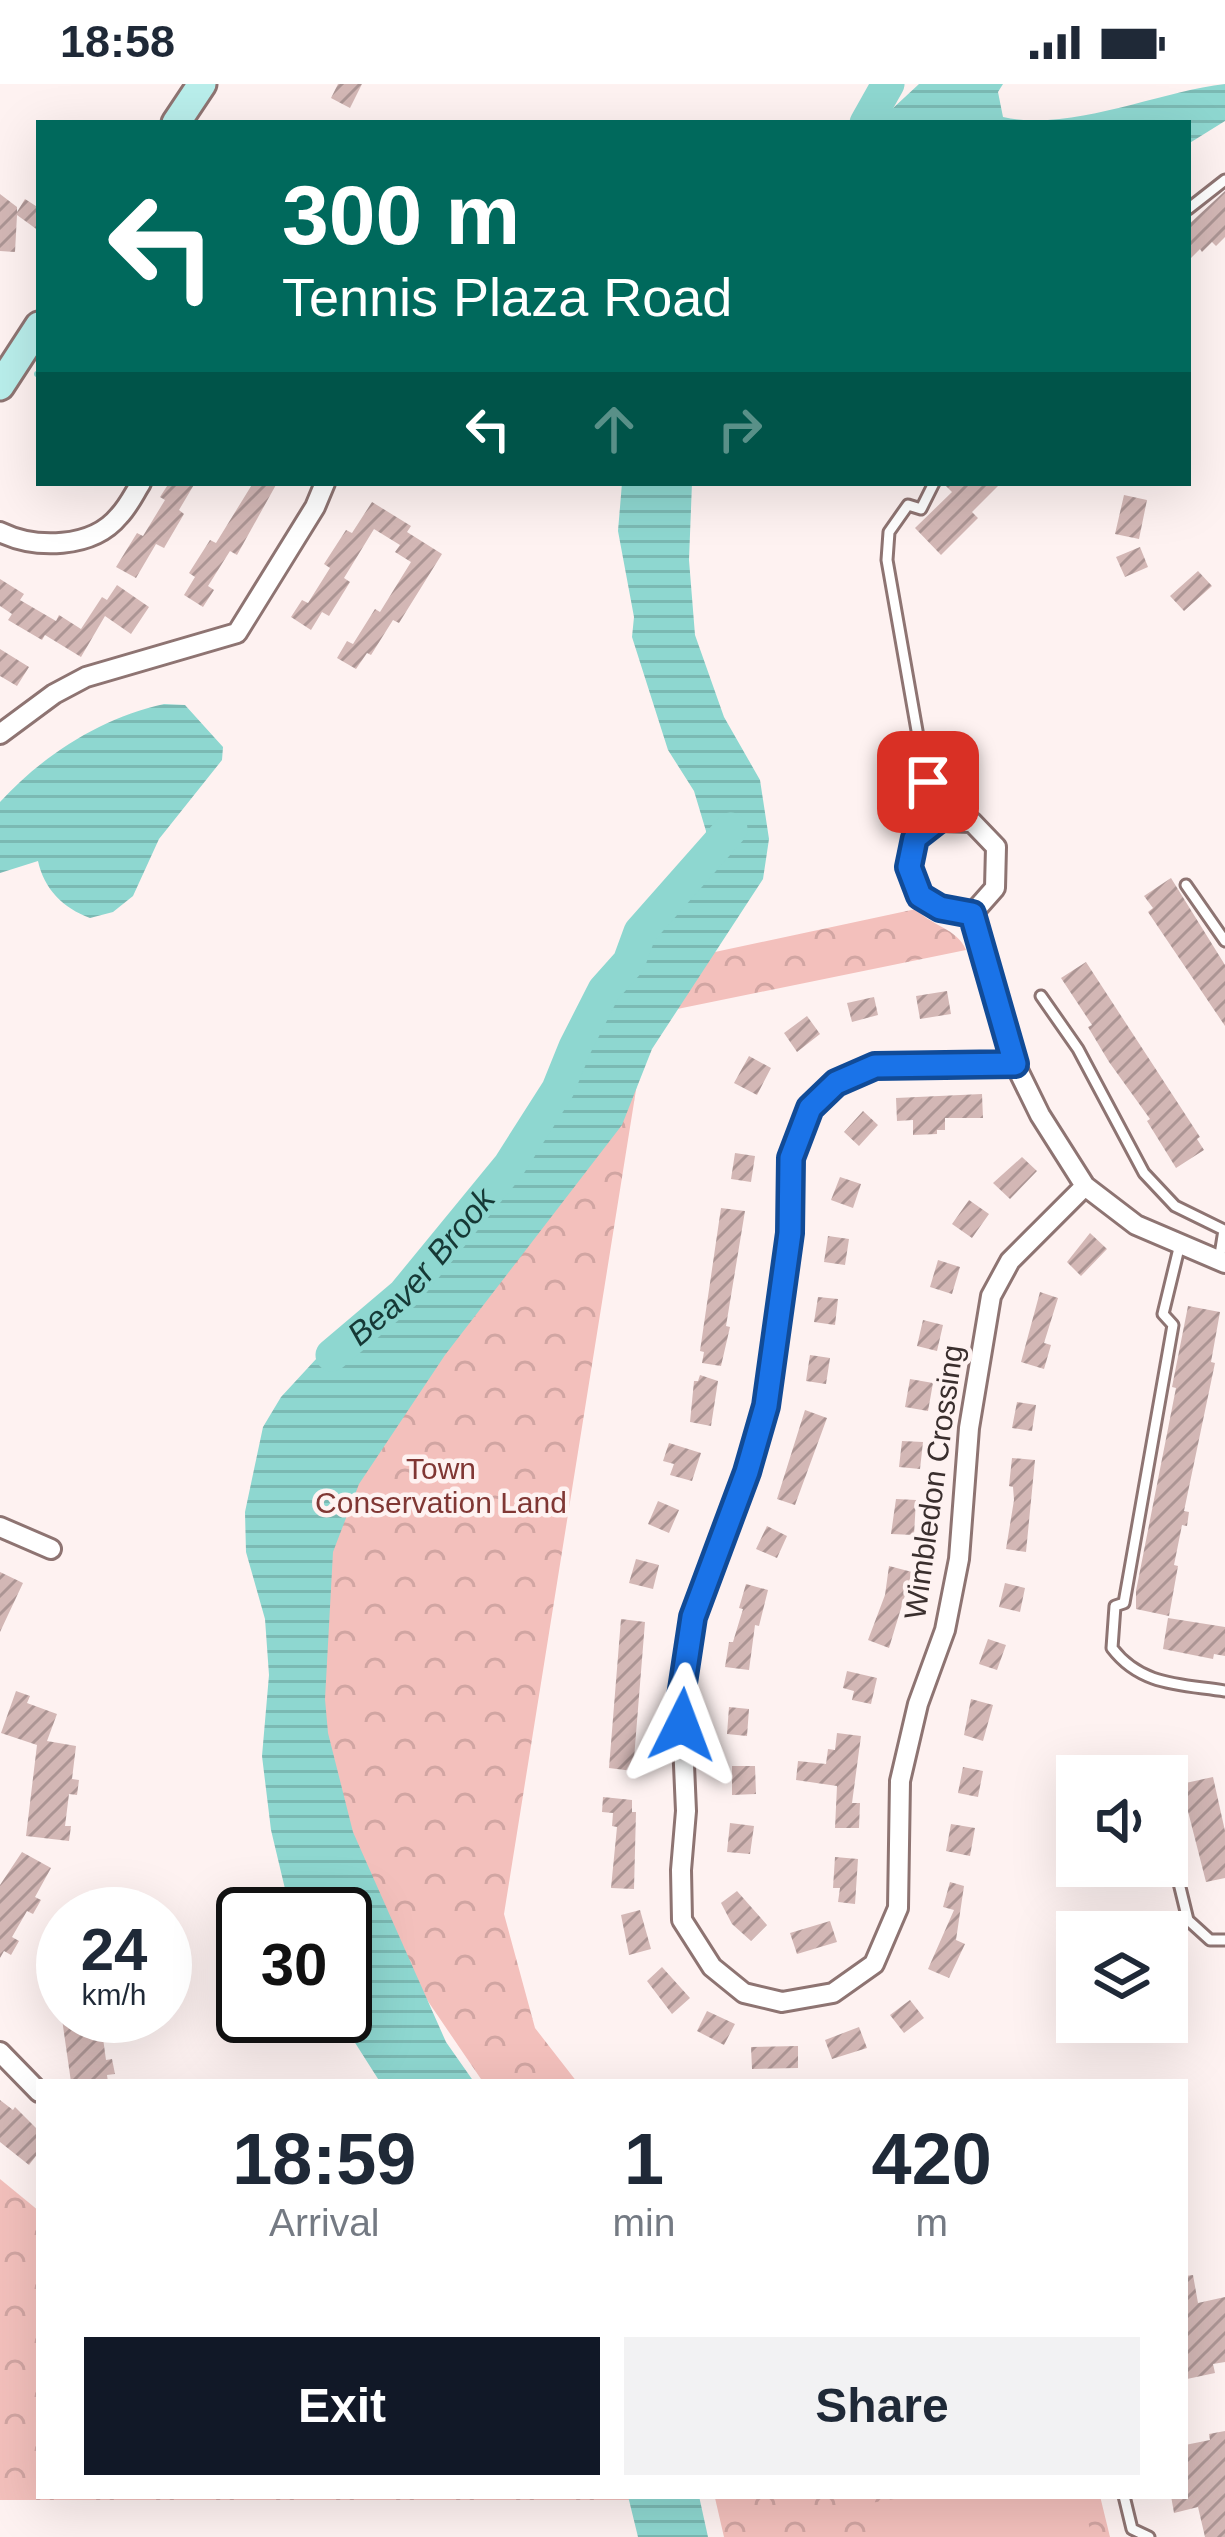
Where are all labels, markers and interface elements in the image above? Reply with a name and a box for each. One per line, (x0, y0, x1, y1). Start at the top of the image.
text: 18:58 (60, 16, 175, 67)
icon: left (84, 168, 240, 324)
text: 300 m (282, 168, 520, 262)
text: Tennis Plaza Road (282, 267, 732, 327)
icon: left (455, 396, 521, 462)
icon: ahead (581, 396, 647, 462)
icon: right (707, 396, 773, 462)
pin (877, 731, 979, 833)
icon: arrive (895, 749, 961, 815)
water label: Beaver Brook (340, 1180, 503, 1353)
street label: Wimbledon Crossing (898, 1343, 969, 1621)
park label: Town Conservation Land (315, 1452, 567, 1519)
position arrow (619, 1662, 745, 1788)
map controls (1056, 1755, 1188, 2043)
button: sound (1056, 1755, 1188, 1887)
speed limit sign: 30 (216, 1887, 372, 2043)
button: layers (1056, 1911, 1188, 2043)
text: 24 (81, 1916, 147, 1983)
text: km/h (81, 1978, 147, 2011)
text: 18:59 (232, 2119, 416, 2199)
text: 1 (624, 2119, 664, 2199)
text: 420 (872, 2119, 992, 2199)
text: Arrival (269, 2201, 380, 2244)
text: min (613, 2201, 675, 2244)
text: m (915, 2201, 948, 2244)
button: Exit (84, 2337, 600, 2475)
button: Share (624, 2337, 1140, 2475)

